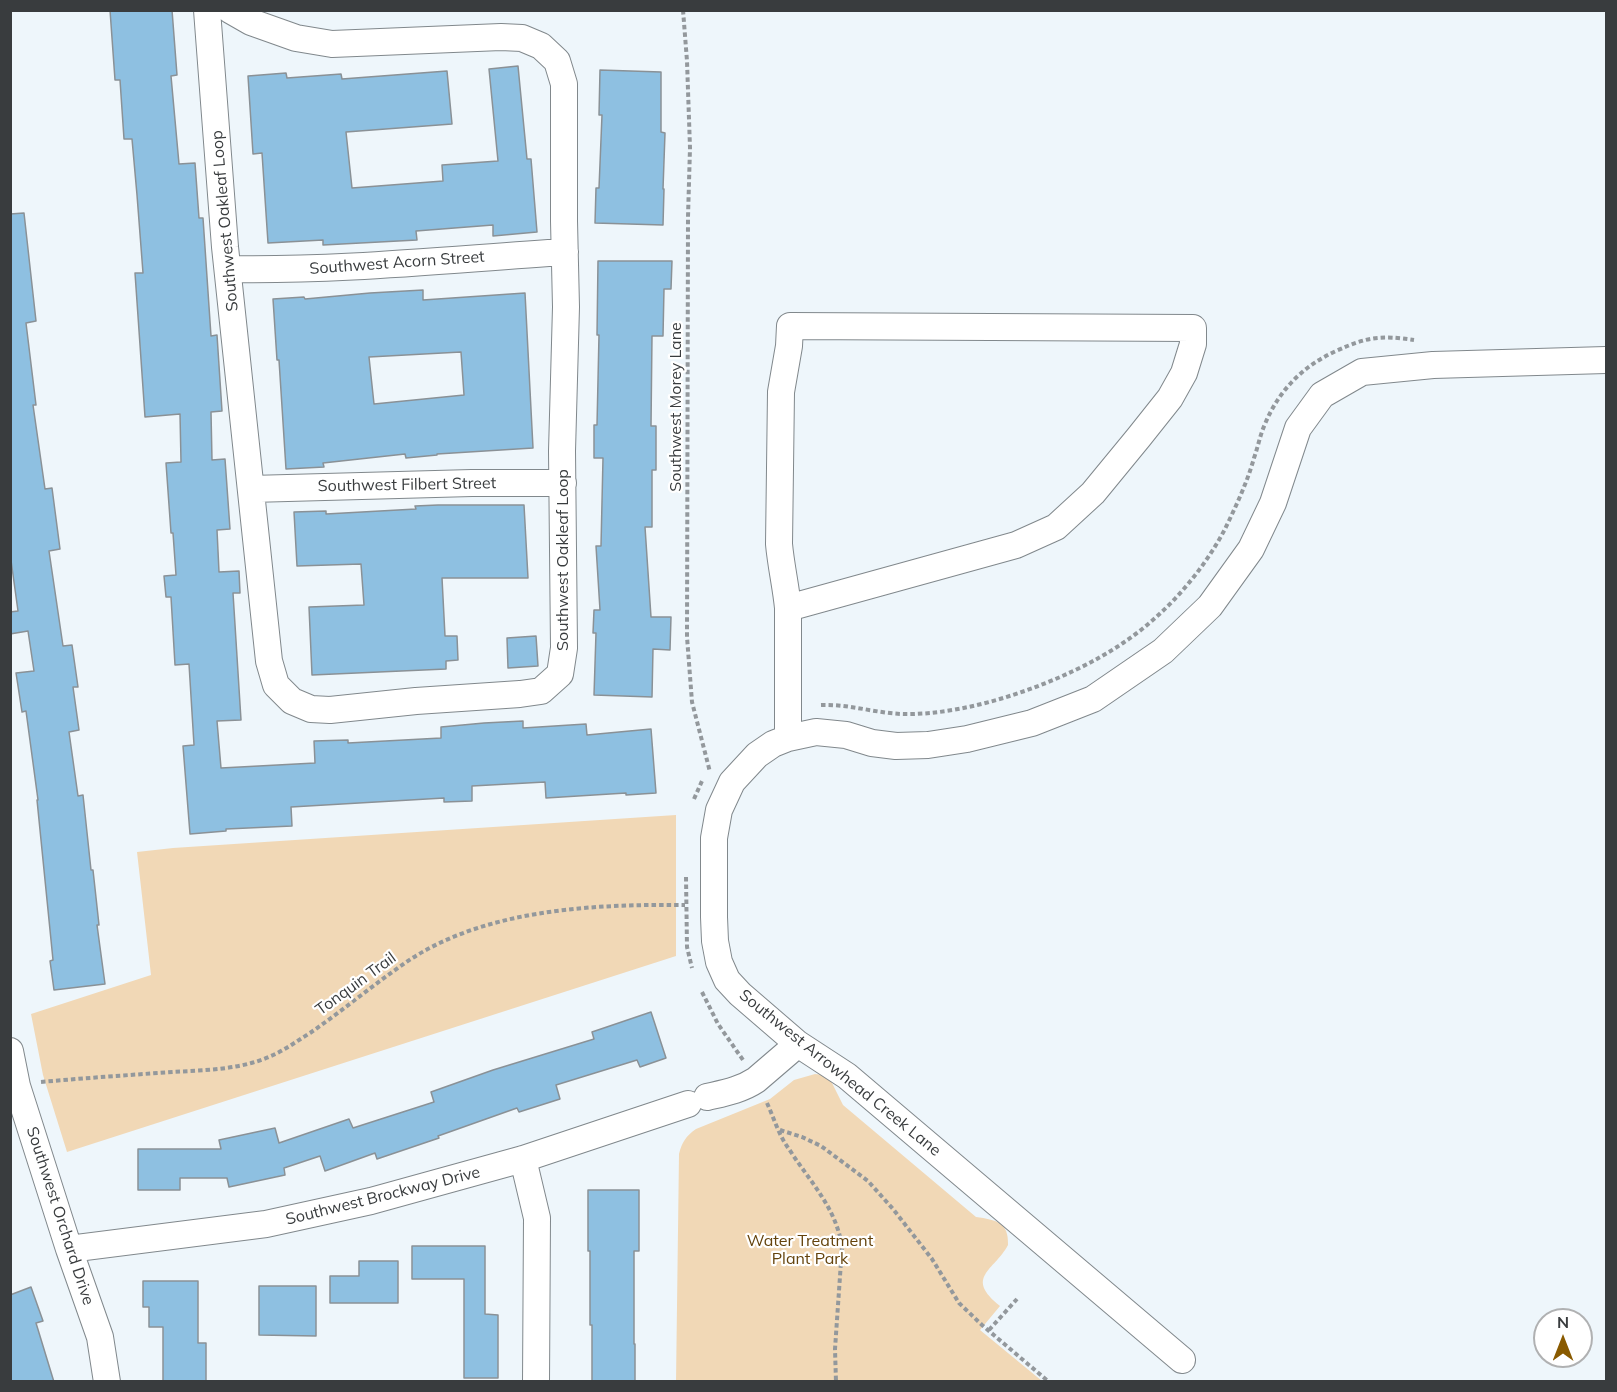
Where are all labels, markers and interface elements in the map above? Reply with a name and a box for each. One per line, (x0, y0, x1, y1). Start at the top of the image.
street label: Southwest Oakleaf Loop (208, 130, 242, 312)
street label: Southwest Acorn Street (309, 247, 485, 279)
street label: Southwest Morey Lane (666, 322, 686, 492)
street label: Southwest Oakleaf Loop (553, 469, 573, 651)
street label: Southwest Filbert Street (318, 474, 496, 496)
street label: Tonquin Trail (312, 948, 400, 1020)
street label: Southwest Arrowhead Creek Lane (735, 986, 945, 1160)
street label: Southwest Orchard Drive (22, 1124, 98, 1308)
street label: Southwest Brockway Drive (284, 1163, 482, 1229)
park label: Water Treatment Plant Park (747, 1231, 873, 1269)
north arrow (1533, 1308, 1593, 1368)
text: N (1557, 1312, 1569, 1332)

